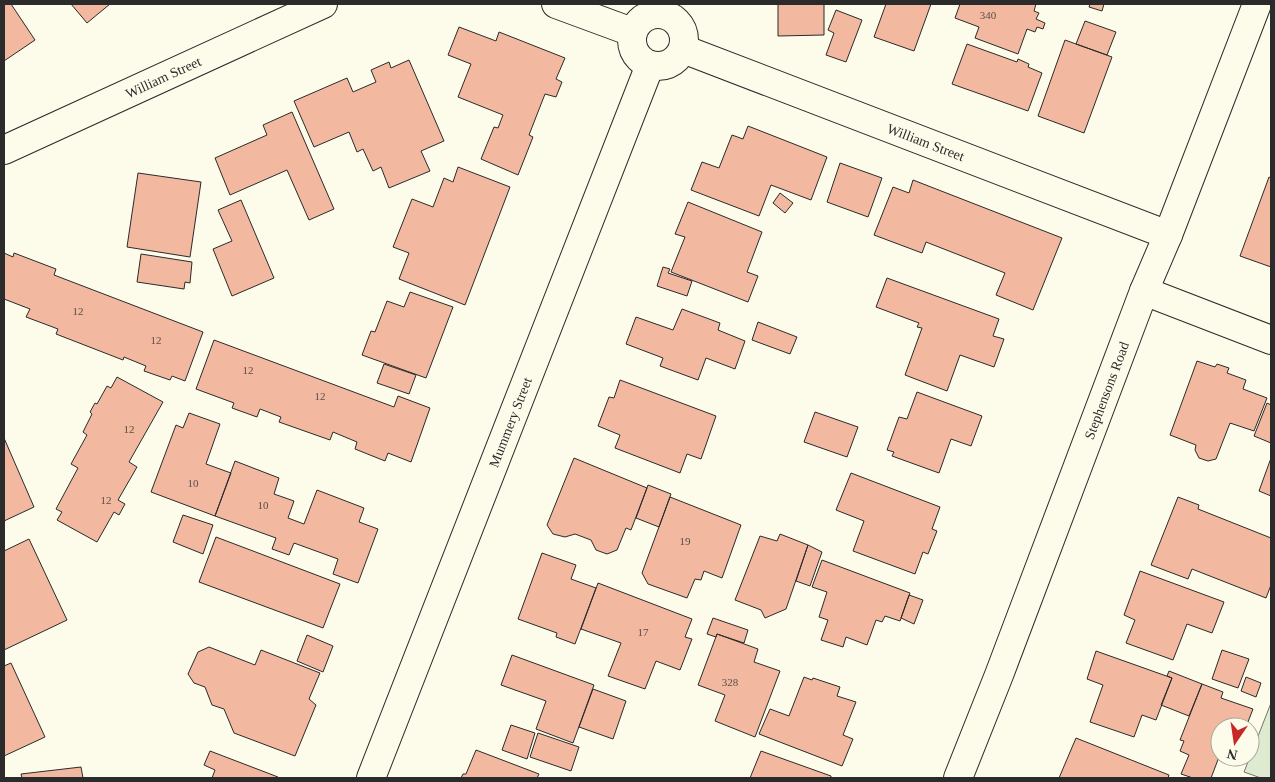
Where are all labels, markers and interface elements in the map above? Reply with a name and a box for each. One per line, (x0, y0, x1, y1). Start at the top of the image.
house number: 340 (980, 9, 997, 21)
street label: William Street (123, 53, 203, 101)
street label: William Street (885, 121, 967, 164)
house number: 12 (73, 305, 84, 317)
house number: 12 (151, 334, 162, 346)
street label: Stephensons Road (1081, 340, 1132, 441)
house number: 12 (243, 364, 254, 376)
street label: Mummery Street (486, 375, 535, 469)
house number: 12 (315, 390, 326, 402)
house number: 12 (124, 423, 135, 435)
house number: 10 (188, 477, 199, 489)
house number: 12 (101, 494, 112, 506)
house number: 10 (258, 499, 269, 511)
house number: 19 (680, 535, 691, 547)
house number: 17 (638, 626, 649, 638)
house number: 328 (722, 676, 739, 688)
north arrow (1210, 717, 1260, 767)
text: N (1226, 746, 1239, 763)

